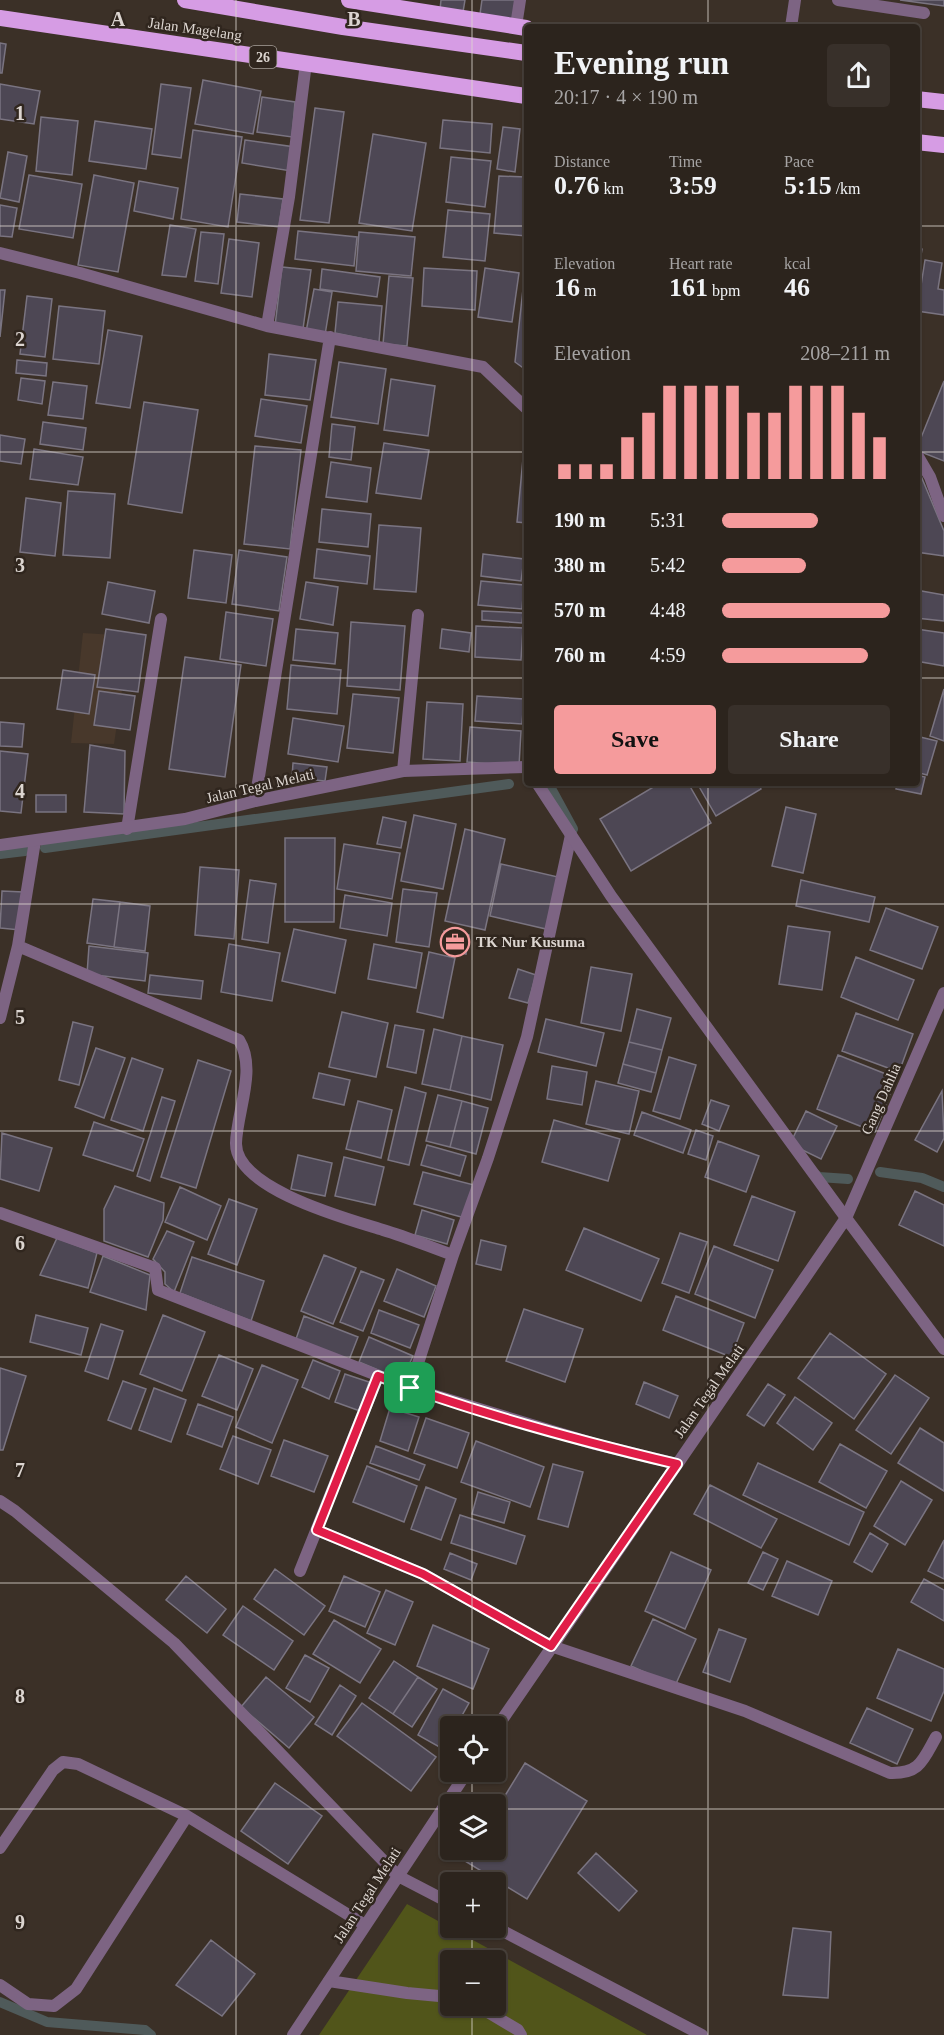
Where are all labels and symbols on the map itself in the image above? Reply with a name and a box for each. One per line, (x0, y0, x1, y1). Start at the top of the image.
text: A (111, 8, 126, 30)
text: B (347, 8, 361, 30)
street label: Jalan Magelang (147, 14, 243, 44)
road number: 26 (250, 46, 276, 68)
text: 1 (15, 102, 25, 124)
text: 2 (15, 328, 25, 350)
text: 3 (15, 554, 25, 576)
street label: Jalan Tegal Melati (204, 766, 316, 806)
text: 4 (15, 780, 25, 802)
office icon: TK Nur Kusuma (439, 926, 471, 958)
place label: TK Nur Kusuma (476, 934, 585, 950)
text: 5 (15, 1006, 25, 1028)
street label: Gang Dahlia (858, 1061, 904, 1137)
text: 6 (15, 1232, 25, 1254)
street label: Jalan Tegal Melati (671, 1341, 747, 1441)
pin (384, 1362, 435, 1413)
text: 7 (15, 1459, 25, 1481)
text: 8 (15, 1685, 25, 1707)
street label: Jalan Tegal Melati (330, 1844, 404, 1946)
text: 9 (15, 1911, 25, 1933)

